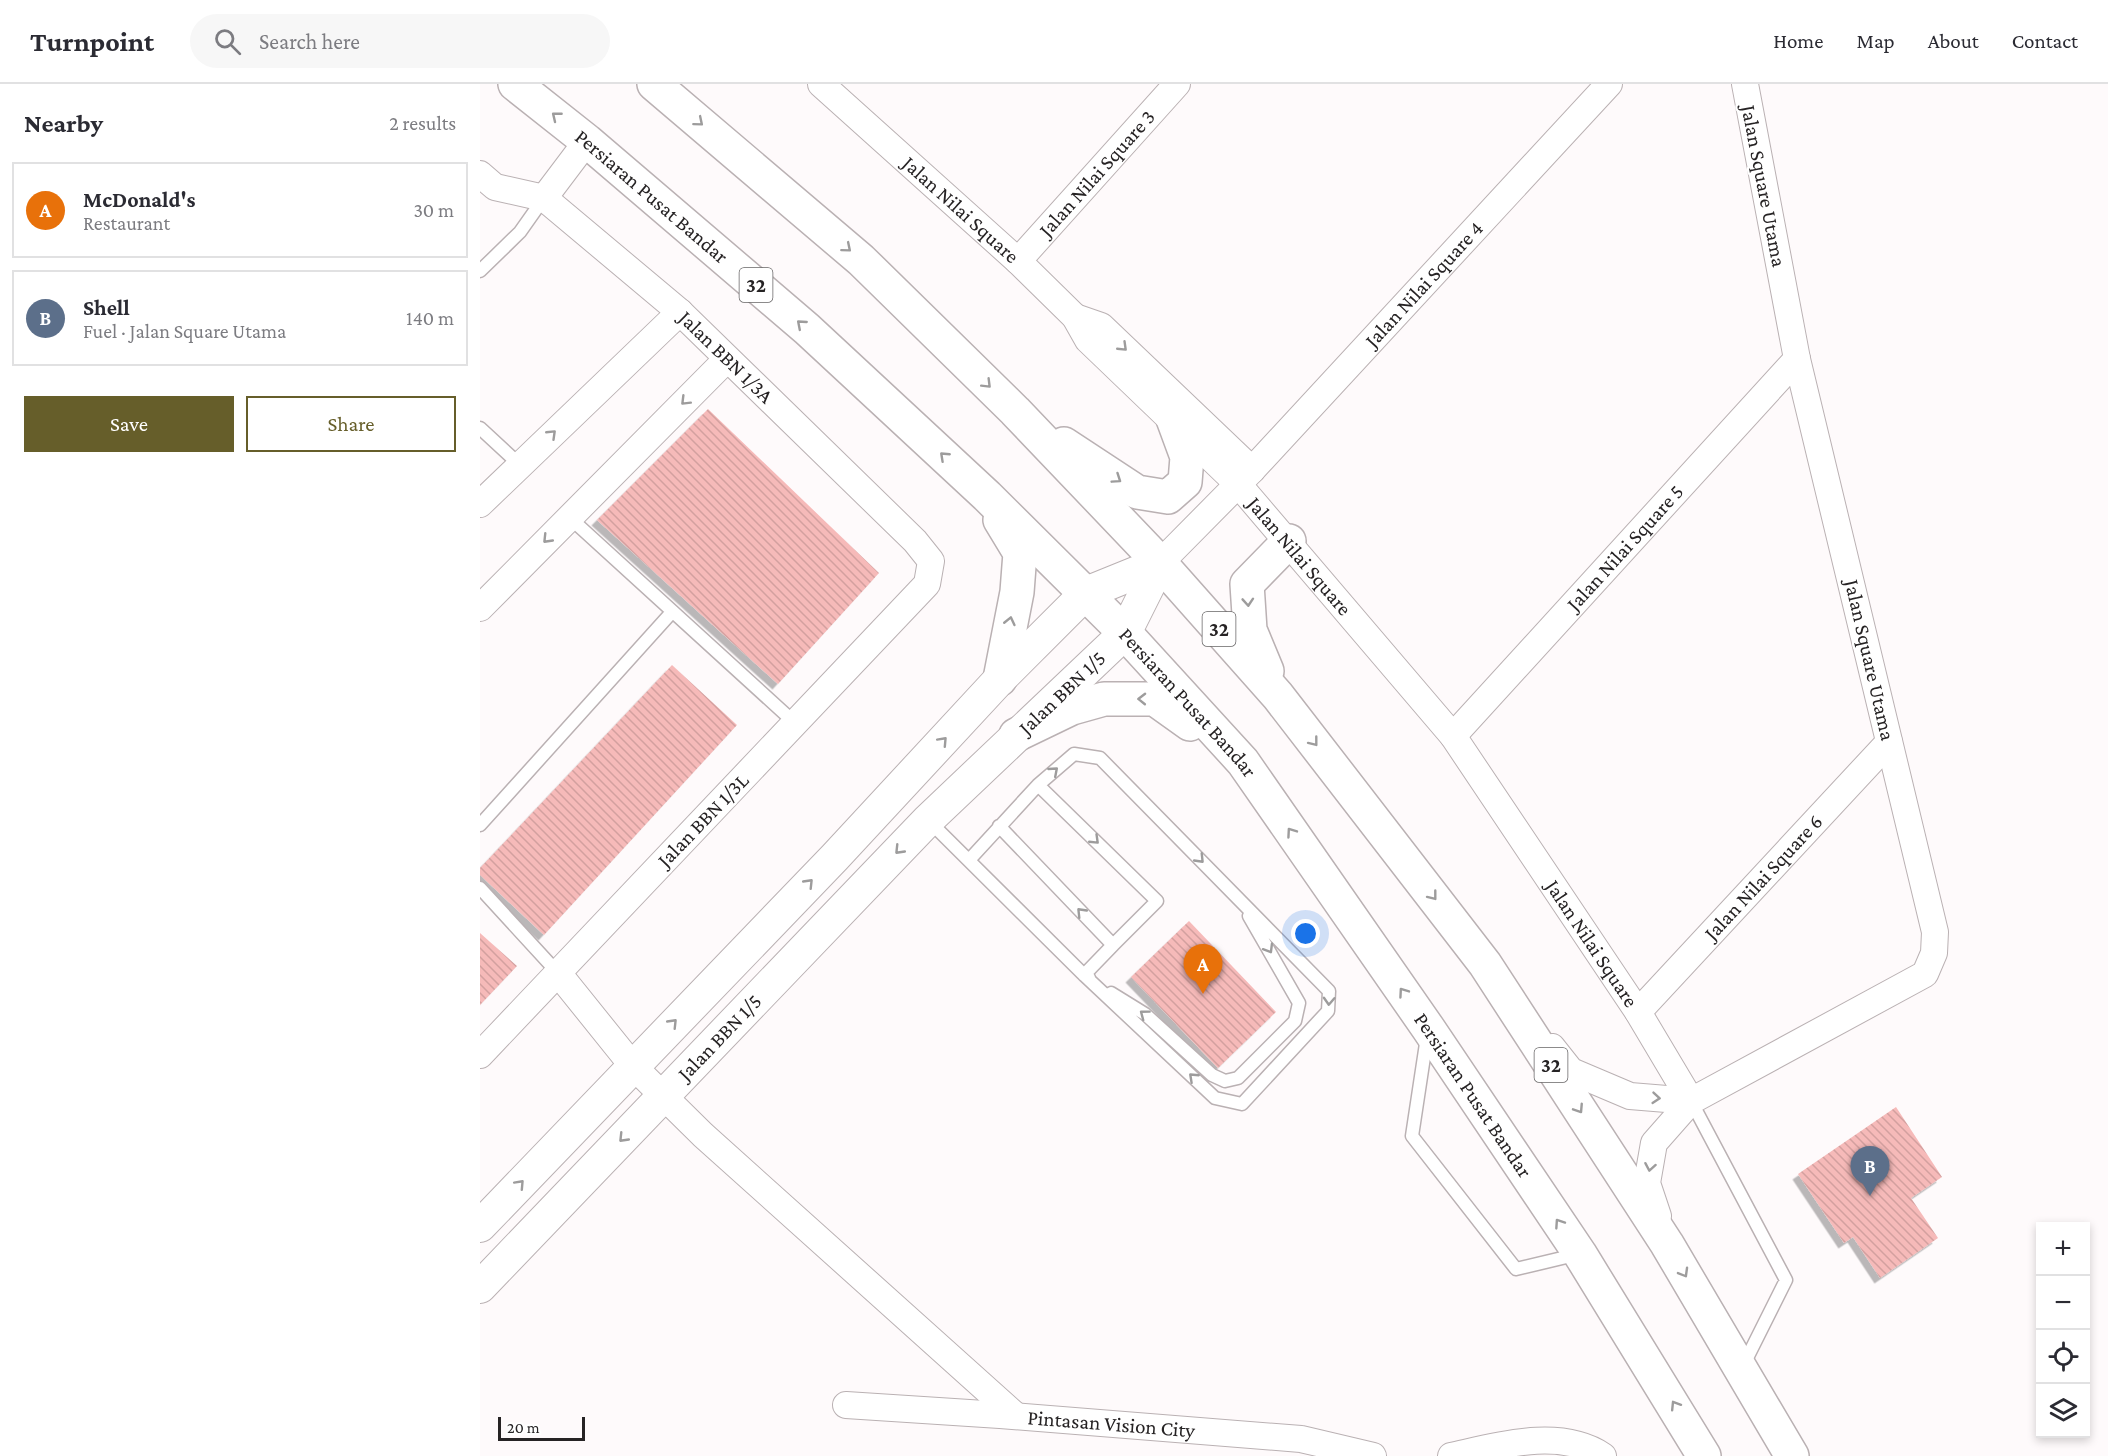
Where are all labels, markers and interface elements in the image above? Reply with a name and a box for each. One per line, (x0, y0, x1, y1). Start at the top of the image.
search box (190, 14, 610, 68)
icon: search (211, 25, 244, 58)
text: Turnpoint (30, 26, 154, 57)
text: Search here (259, 29, 360, 54)
text: Home (1773, 29, 1823, 53)
text: Map (1856, 29, 1895, 53)
text: About (1928, 29, 1979, 53)
text: Contact (2012, 29, 2078, 53)
street label: Jalan Square Utama (1736, 101, 1792, 269)
street label: Jalan Nilai Square 3 (1032, 105, 1160, 243)
text: Nearby (24, 109, 103, 138)
text: 2 results (389, 112, 456, 134)
one-way arrow (552, 113, 563, 124)
one-way arrow (692, 115, 703, 126)
street label: Persiaran Pusat Bandar (570, 124, 734, 269)
street label: Jalan Nilai Square (896, 150, 1024, 268)
text: McDonald's (83, 187, 196, 212)
text: A (40, 199, 51, 221)
text: 30 m (413, 199, 454, 221)
text: Restaurant (83, 212, 170, 234)
street label: Jalan Nilai Square 4 (1358, 216, 1488, 354)
one-way arrow (840, 241, 851, 252)
road number: 32 (740, 268, 772, 302)
text: Shell (83, 295, 130, 320)
street label: Jalan BBN 1/3A (673, 304, 778, 408)
text: B (40, 307, 51, 329)
text: 140 m (406, 307, 454, 329)
text: Fuel · Jalan Square Utama (83, 320, 286, 342)
one-way arrow (797, 320, 808, 331)
one-way arrow (1117, 340, 1127, 351)
one-way arrow (980, 376, 991, 387)
one-way arrow (681, 394, 692, 404)
button: Save (24, 396, 234, 452)
button: Share (246, 396, 456, 452)
one-way arrow (545, 430, 556, 441)
one-way arrow (940, 453, 951, 464)
one-way arrow (1110, 471, 1121, 482)
street label: Jalan Nilai Square 5 (1560, 480, 1688, 617)
street label: Jalan Nilai Square (1241, 491, 1357, 620)
one-way arrow (544, 532, 555, 543)
street label: Jalan Square Utama (1839, 575, 1900, 743)
one-way arrow (1241, 598, 1254, 607)
road number: 32 (1202, 612, 1236, 646)
one-way arrow (1003, 617, 1016, 627)
street label: Persiaran Pusat Bandar (1114, 623, 1262, 782)
street label: Jalan BBN 1/5 (1012, 646, 1110, 741)
one-way arrow (1137, 693, 1146, 705)
one-way arrow (1306, 735, 1317, 746)
one-way arrow (935, 737, 946, 748)
one-way arrow (1047, 767, 1058, 778)
street label: Jalan BBN 1/3L (651, 768, 754, 873)
street label: Jalan Nilai Square 6 (1698, 809, 1827, 946)
one-way arrow (1287, 827, 1298, 838)
one-way arrow (1087, 833, 1098, 844)
one-way arrow (896, 842, 907, 853)
one-way arrow (1192, 852, 1203, 863)
street label: Jalan Nilai Square (1540, 873, 1643, 1012)
one-way arrow (802, 880, 813, 891)
one-way arrow (1426, 890, 1437, 901)
one-way arrow (1077, 908, 1088, 918)
your location (1291, 919, 1320, 948)
one-way arrow (1262, 943, 1273, 953)
pin: A (1184, 944, 1222, 994)
one-way arrow (1399, 987, 1410, 998)
street label: Jalan BBN 1/5 (671, 989, 766, 1087)
one-way arrow (1322, 997, 1335, 1006)
street label: Persiaran Pusat Bandar (1409, 1008, 1537, 1183)
one-way arrow (1139, 1011, 1150, 1022)
one-way arrow (666, 1020, 677, 1031)
road number: 32 (1534, 1048, 1568, 1082)
one-way arrow (1189, 1073, 1200, 1084)
one-way arrow (1651, 1091, 1660, 1104)
one-way arrow (1572, 1102, 1583, 1113)
one-way arrow (619, 1131, 630, 1141)
pin: B (1850, 1146, 1890, 1196)
one-way arrow (1644, 1161, 1657, 1171)
one-way arrow (513, 1180, 524, 1190)
one-way arrow (1555, 1219, 1566, 1230)
map controls (2036, 1222, 2090, 1438)
button: + (2036, 1222, 2090, 1276)
one-way arrow (1677, 1267, 1688, 1277)
button: − (2036, 1276, 2090, 1330)
button: locate (2036, 1330, 2090, 1384)
button: layers (2036, 1384, 2090, 1438)
one-way arrow (1671, 1401, 1683, 1411)
street label: Pintasan Vision City (1027, 1405, 1196, 1443)
scale bar (498, 1414, 585, 1442)
text: 20 m (507, 1419, 540, 1436)

